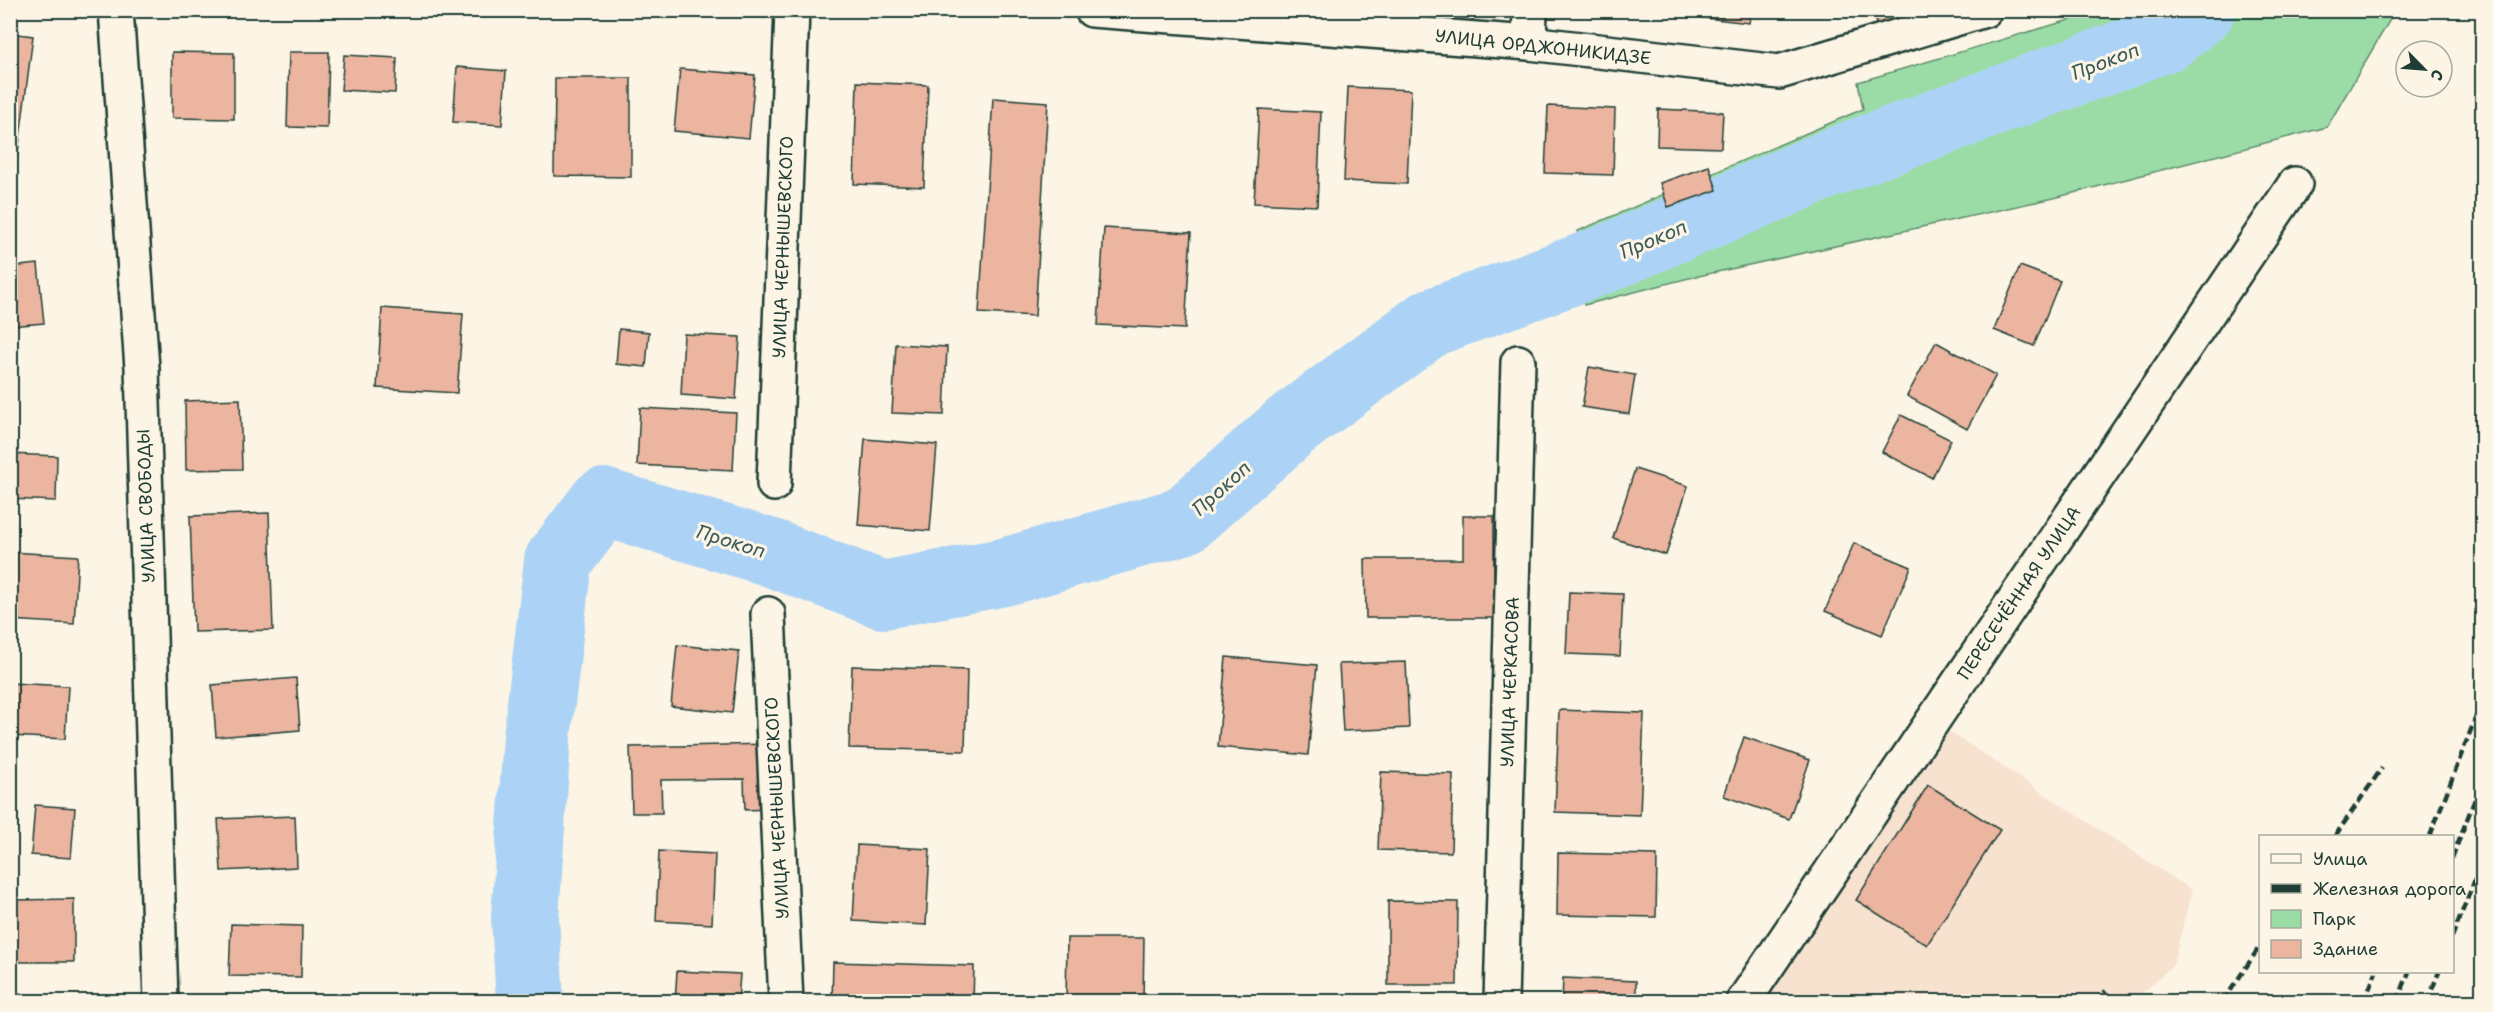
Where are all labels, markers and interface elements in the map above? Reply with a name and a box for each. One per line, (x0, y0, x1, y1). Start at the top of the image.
street label: УЛИЦА ОРДЖОНИКИДЗЕ (1434, 24, 1652, 70)
water label: Прокоп (2067, 36, 2143, 86)
north arrow (2394, 39, 2454, 99)
text: С (2425, 66, 2449, 84)
street label: УЛИЦА ЧЕРНЫШЕВСКОГО (767, 135, 799, 359)
water label: Прокоп (1615, 213, 1691, 265)
street label: УЛИЦА СВОБОДЫ (131, 429, 161, 583)
water label: Прокоп (1186, 455, 1256, 521)
street label: ПЕРЕСЕЧЁННАЯ УЛИЦА (1952, 501, 2086, 685)
water label: Прокоп (693, 518, 769, 564)
street label: УЛИЦА ЧЕРКАСОВА (1495, 596, 1525, 768)
street label: УЛИЦА ЧЕРНЫШЕВСКОГО (759, 696, 795, 920)
legend (2259, 835, 2454, 973)
text: Улица (2313, 847, 2367, 871)
text: Железная дорога (2313, 877, 2466, 901)
text: Парк (2313, 907, 2356, 931)
text: Здание (2313, 937, 2378, 961)

